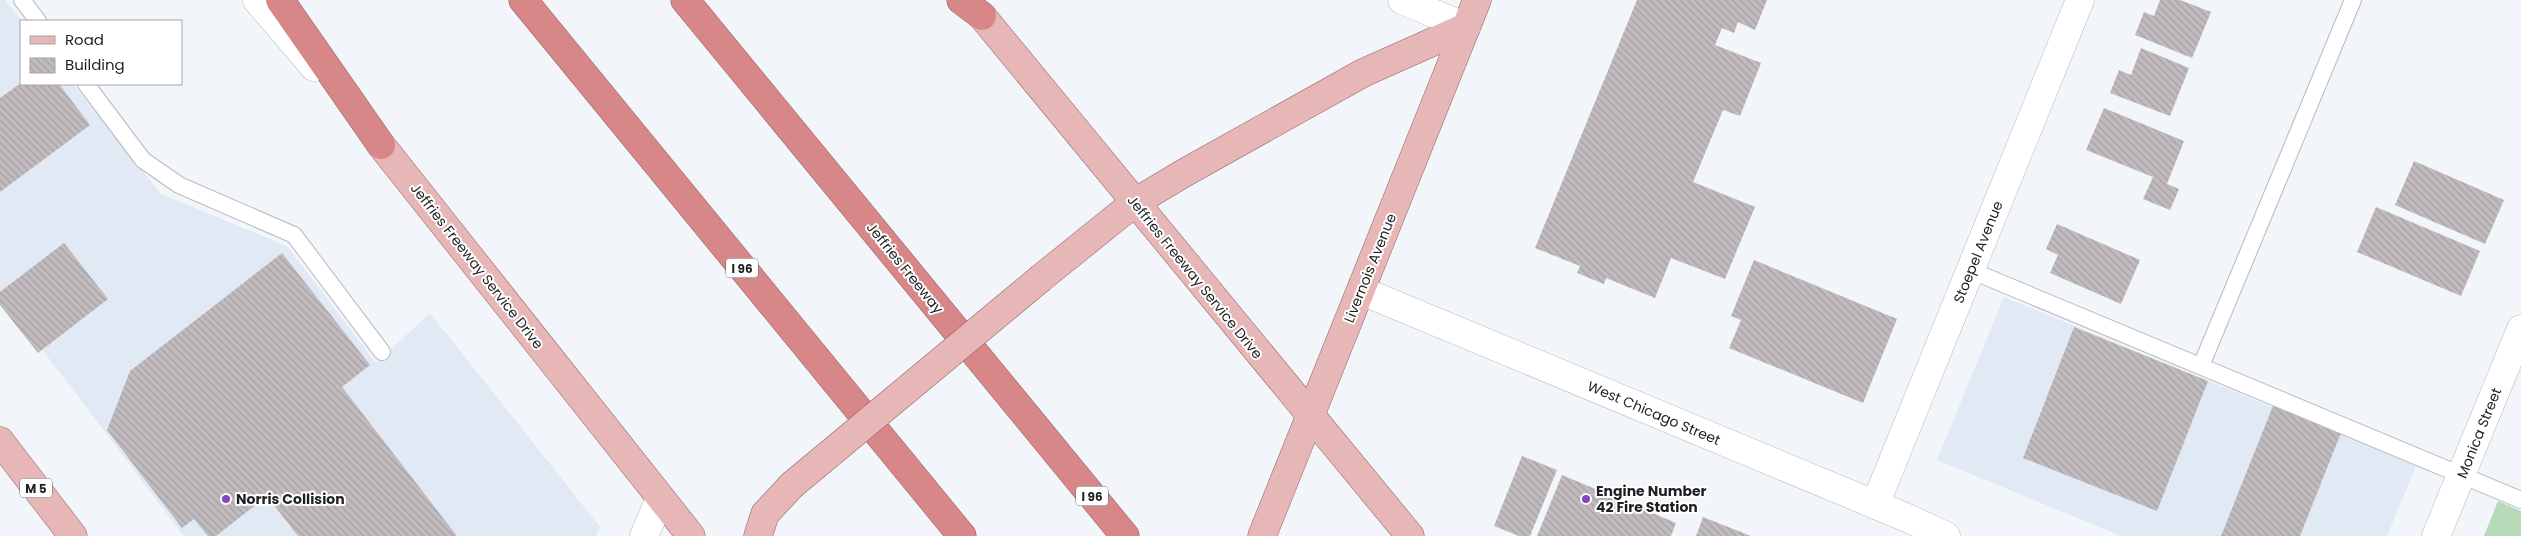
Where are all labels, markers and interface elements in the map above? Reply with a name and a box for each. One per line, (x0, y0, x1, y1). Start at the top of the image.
legend (20, 20, 182, 85)
text: Road (65, 29, 104, 50)
text: Building (65, 54, 125, 75)
street label: Jeffries Freeway Service Drive (406, 179, 548, 353)
street label: Jeffries Freeway Service Drive (1123, 191, 1268, 363)
street label: Stoepel Avenue (1948, 197, 2008, 306)
street label: Livernois Avenue (1339, 210, 1401, 326)
street label: Jeffries Freeway (862, 218, 948, 318)
road number: I 96 (726, 258, 758, 278)
street label: West Chicago Street (1584, 376, 1724, 450)
street label: Monica Street (2452, 385, 2506, 481)
road number: M 5 (20, 478, 52, 498)
place label: Engine Number 42 Fire Station (1596, 481, 1707, 517)
road number: I 96 (1076, 486, 1108, 506)
place label: Norris Collision (236, 489, 345, 509)
marker: Norris Collision (220, 493, 232, 505)
marker: Engine Number 42 Fire Station (1580, 493, 1592, 505)

